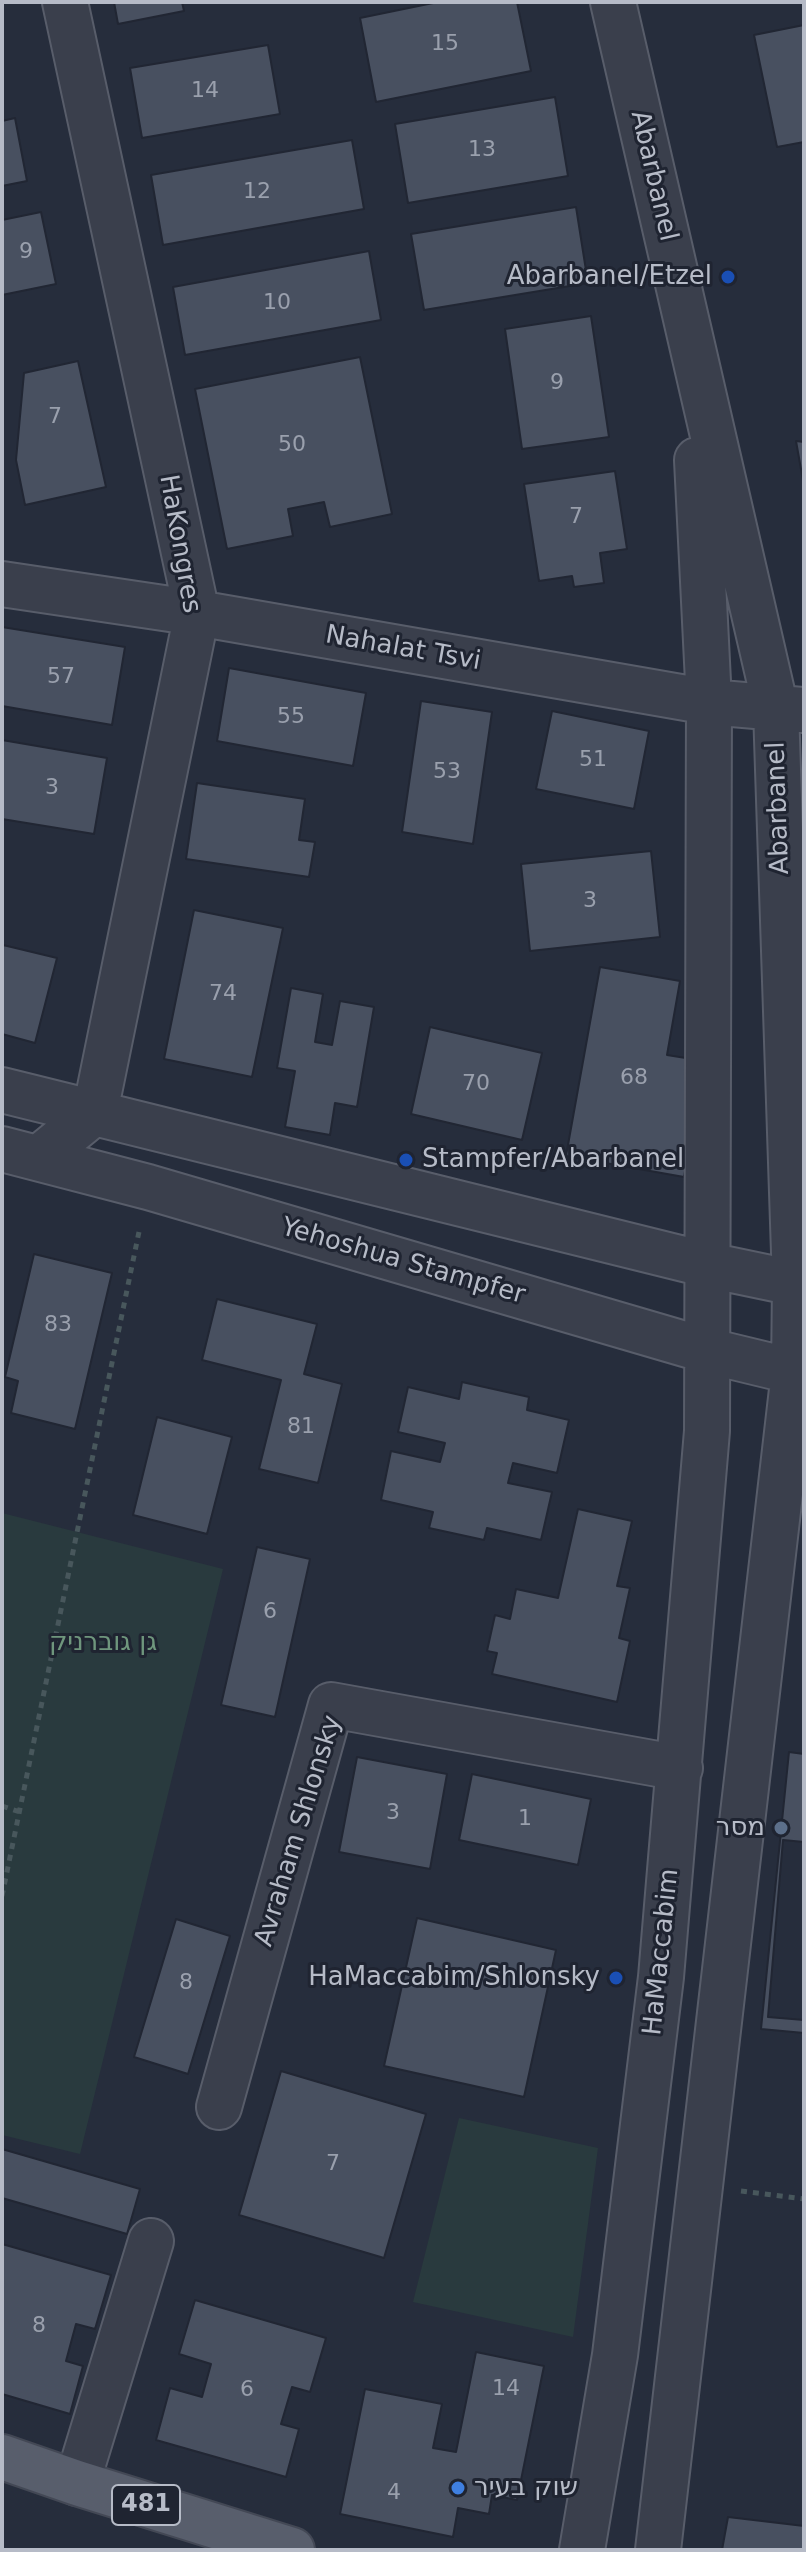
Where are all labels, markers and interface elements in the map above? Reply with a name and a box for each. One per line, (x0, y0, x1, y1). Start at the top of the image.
house number: 15 (431, 31, 459, 57)
house number: 14 (191, 78, 219, 104)
street label: Abarbanel (623, 108, 683, 244)
house number: 13 (468, 137, 496, 163)
house number: 12 (243, 179, 271, 205)
house number: 9 (19, 239, 33, 265)
place label: Abarbanel/Etzel (507, 261, 712, 293)
marker: Abarbanel/Etzel (719, 268, 737, 286)
house number: 10 (263, 290, 291, 316)
house number: 9 (550, 370, 564, 396)
house number: 7 (48, 404, 62, 430)
house number: 50 (278, 432, 306, 458)
street label: HaKongres (152, 472, 206, 616)
house number: 7 (569, 504, 583, 530)
street label: Nahalat Tsvi (323, 620, 483, 678)
house number: 57 (47, 664, 75, 690)
house number: 55 (277, 704, 305, 730)
street label: Abarbanel (761, 741, 797, 875)
house number: 51 (579, 747, 607, 773)
house number: 53 (433, 759, 461, 785)
house number: 3 (45, 775, 59, 801)
house number: 3 (583, 888, 597, 914)
house number: 74 (209, 981, 237, 1007)
house number: 68 (620, 1065, 648, 1091)
house number: 70 (462, 1071, 490, 1097)
place label: Stampfer/Abarbanel (422, 1144, 684, 1176)
marker: Stampfer/Abarbanel (397, 1151, 415, 1169)
street label: Yehoshua Stampfer (278, 1212, 528, 1312)
house number: 83 (44, 1312, 72, 1338)
house number: 81 (287, 1414, 315, 1440)
house number: 6 (263, 1599, 277, 1625)
park label: גן גוברניק (49, 1627, 157, 1659)
street label: Avraham Shlonsky (249, 1712, 349, 1950)
house number: 3 (386, 1800, 400, 1826)
house number: 1 (518, 1806, 532, 1832)
place label: מסר (716, 1812, 765, 1844)
marker: מסר (772, 1819, 790, 1837)
street label: HaMaccabim (638, 1867, 686, 2037)
place label: HaMaccabim/Shlonsky (308, 1962, 600, 1994)
marker: HaMaccabim/Shlonsky (607, 1969, 625, 1987)
house number: 8 (179, 1970, 193, 1996)
house number: 7 (326, 2151, 340, 2177)
house number: 8 (32, 2313, 46, 2339)
house number: 14 (492, 2376, 520, 2402)
house number: 6 (240, 2377, 254, 2403)
place label: שוק בעיר (474, 2472, 578, 2504)
marker: שוק בעיר (449, 2479, 467, 2497)
house number: 4 (387, 2480, 401, 2506)
road number: 481 (112, 2485, 180, 2525)

